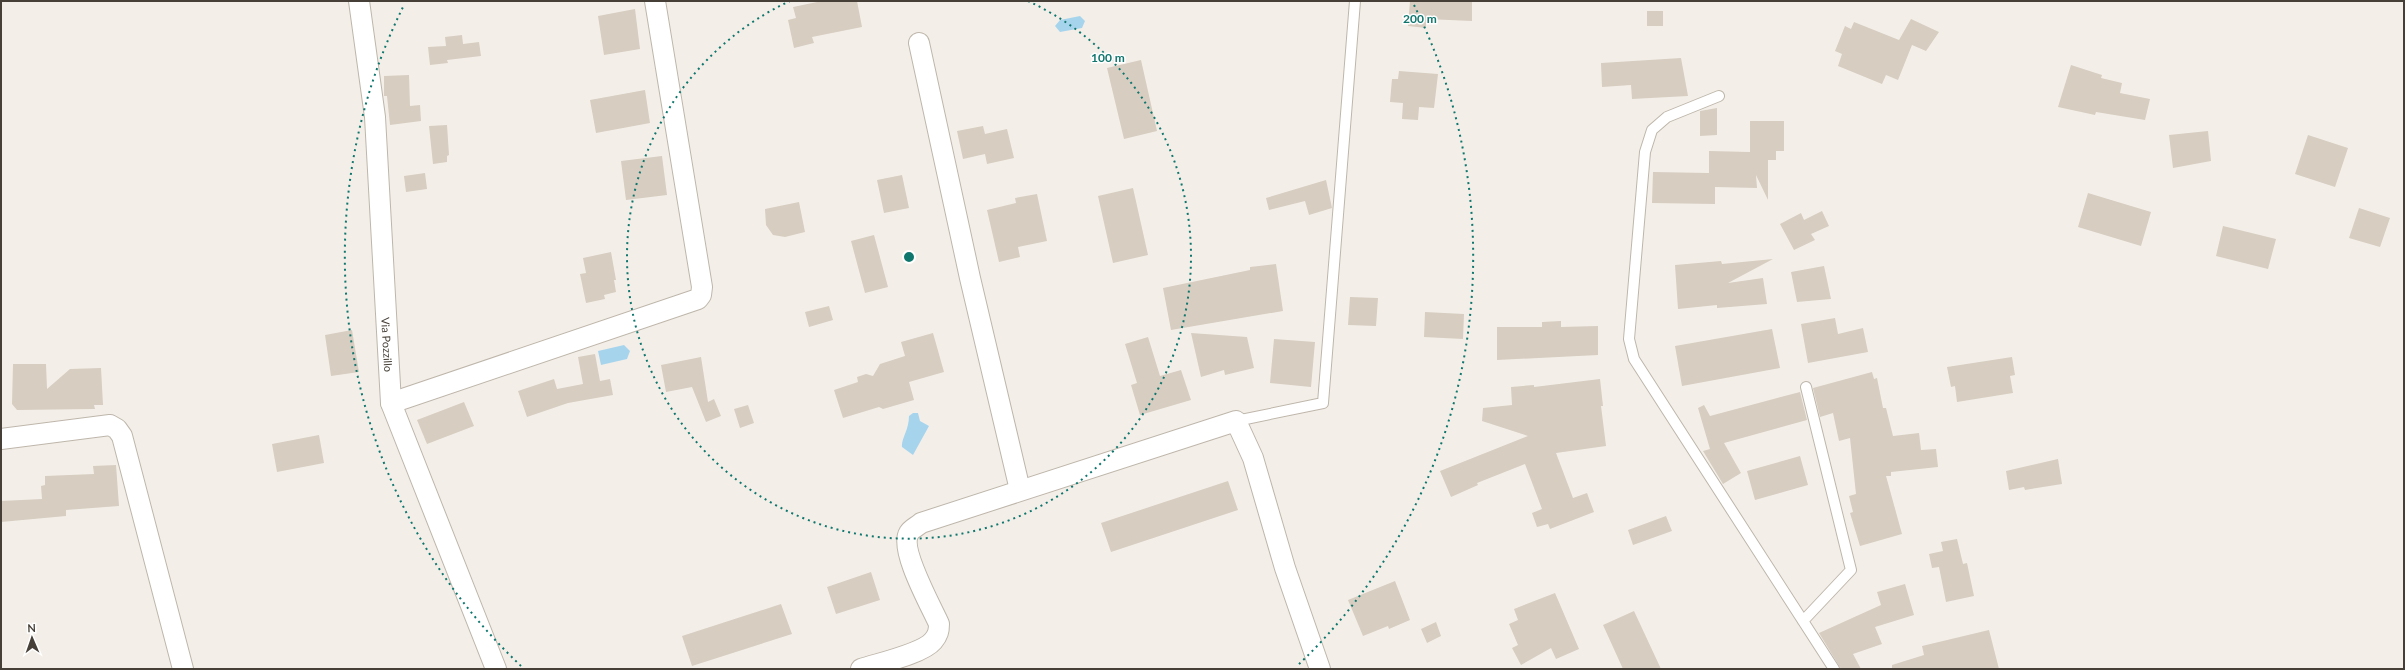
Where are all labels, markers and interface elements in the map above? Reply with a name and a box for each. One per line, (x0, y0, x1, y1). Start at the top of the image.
text: 200 m (1403, 11, 1437, 26)
text: 100 m (1091, 50, 1125, 65)
centre of rings (902, 250, 916, 264)
street label: Via Pozzillo (380, 317, 396, 372)
north arrow (12, 618, 52, 658)
text: N (27, 621, 36, 634)

